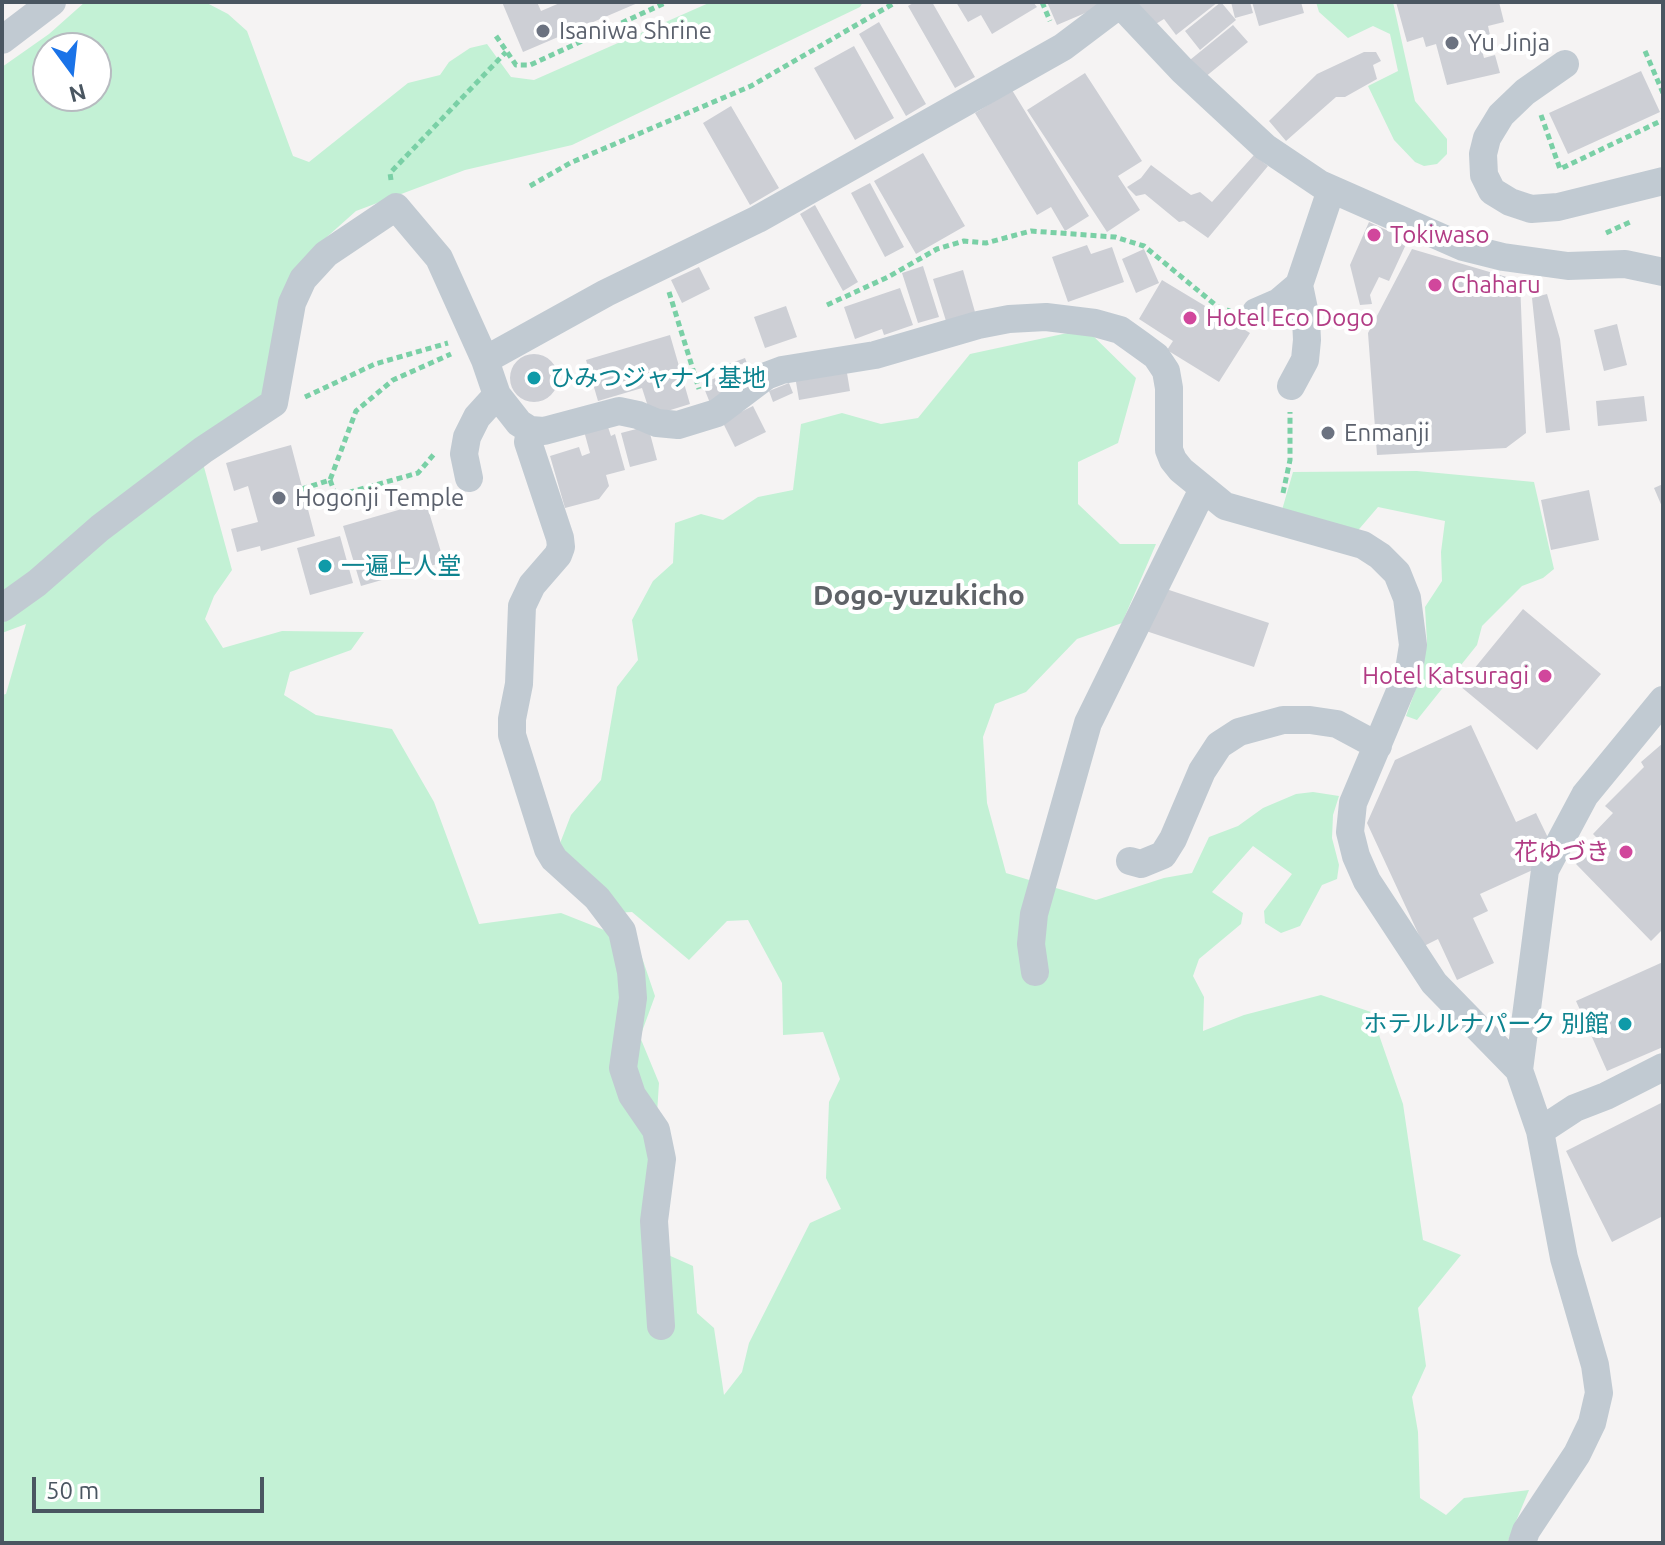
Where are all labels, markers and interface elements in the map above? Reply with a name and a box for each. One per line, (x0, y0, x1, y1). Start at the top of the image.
place label: Isaniwa Shrine (559, 17, 712, 45)
marker: Isaniwa Shrine (534, 22, 552, 40)
place label: Yu Jinja (1468, 29, 1550, 57)
north arrow (32, 32, 112, 112)
marker: Yu Jinja (1443, 34, 1461, 52)
text: N (67, 80, 89, 108)
place label: Tokiwaso (1390, 221, 1490, 249)
marker: Tokiwaso (1365, 226, 1383, 244)
place label: Chaharu (1451, 271, 1541, 299)
marker: Chaharu (1426, 276, 1444, 294)
place label: Hotel Eco Dogo (1206, 304, 1374, 332)
marker: Hotel Eco Dogo (1181, 309, 1199, 327)
place label: ひみつジャナイ基地 (550, 364, 766, 392)
marker: ひみつジャナイ基地 (525, 369, 543, 387)
place label: Enmanji (1344, 419, 1430, 447)
marker: Enmanji (1319, 424, 1337, 442)
place label: Hogonji Temple (295, 484, 464, 512)
marker: Hogonji Temple (270, 489, 288, 507)
place label: 一遍上人堂 (341, 552, 461, 580)
marker: 一遍上人堂 (316, 557, 334, 575)
district label: Dogo-yuzukicho (813, 579, 1025, 613)
place label: Hotel Katsuragi (1362, 662, 1529, 690)
marker: Hotel Katsuragi (1536, 667, 1554, 685)
place label: 花ゆづき (1514, 838, 1610, 866)
marker: 花ゆづき (1617, 843, 1635, 861)
place label: ホテルルナパーク 別館 (1364, 1010, 1609, 1038)
marker: ホテルルナパーク 別館 (1616, 1015, 1634, 1033)
scale bar (36, 1461, 268, 1511)
text: 50 m (46, 1477, 99, 1504)

